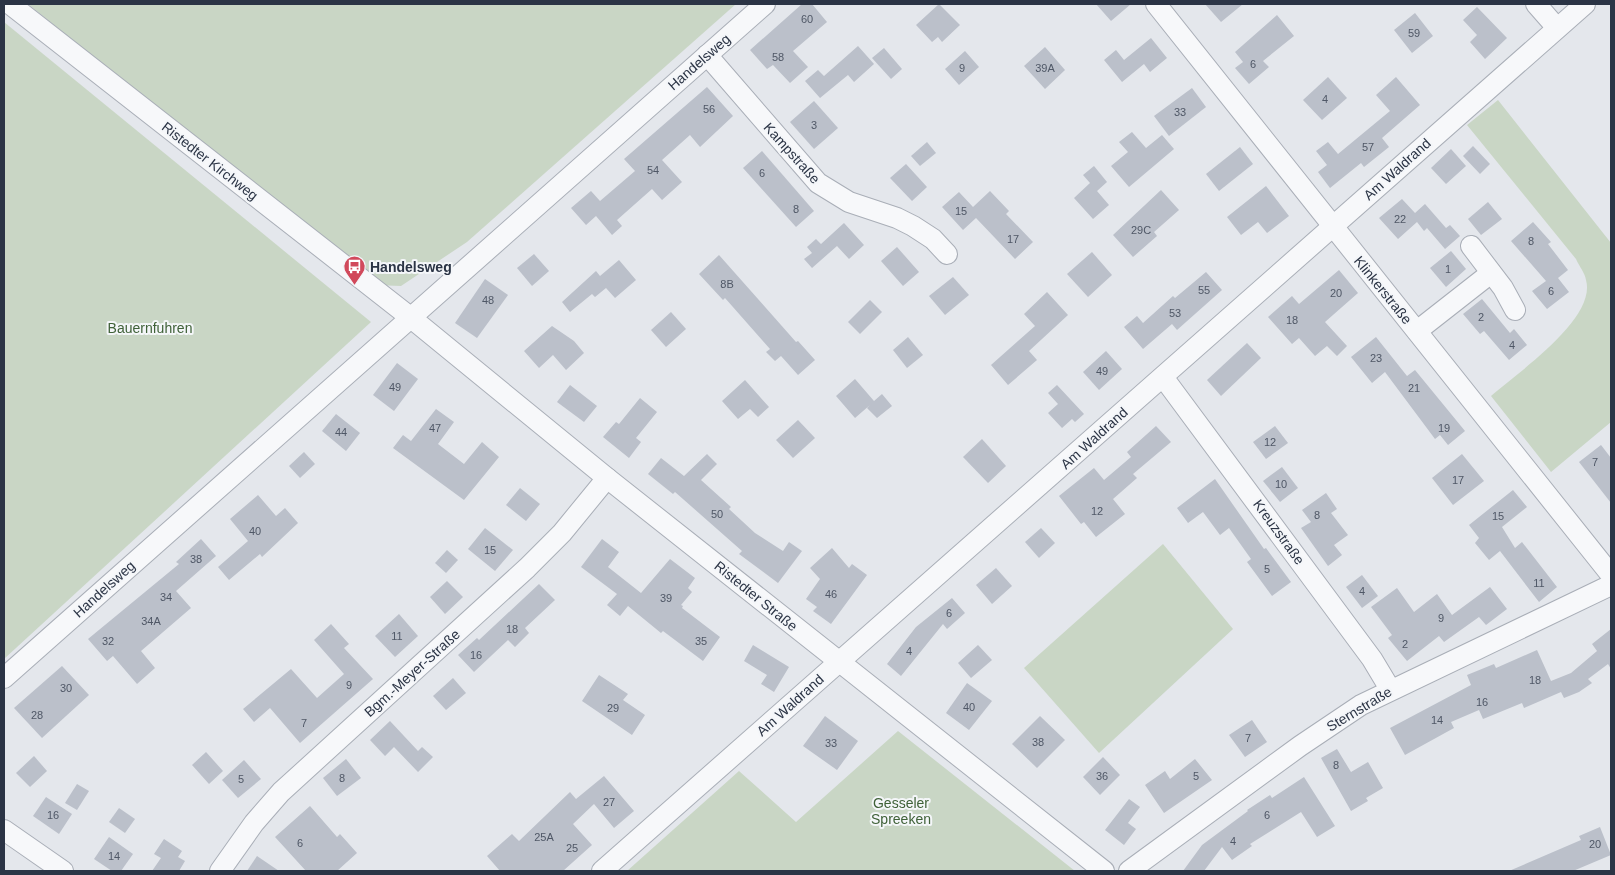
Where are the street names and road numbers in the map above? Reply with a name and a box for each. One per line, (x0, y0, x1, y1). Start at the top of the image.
street label: Handelsweg (665, 31, 733, 93)
street label: Ristedter Kirchweg (159, 119, 261, 203)
street label: Kampstraße (761, 119, 824, 187)
street label: Am Waldrand (1360, 135, 1434, 203)
street label: Klinkerstraße (1351, 253, 1415, 327)
street label: Am Waldrand (1057, 404, 1131, 472)
street label: Kreuzstraße (1250, 496, 1308, 568)
street label: Handelsweg (70, 557, 138, 621)
street label: Ristedter Straße (711, 558, 801, 634)
street label: Bgm.-Meyer-Straße (361, 626, 463, 720)
street label: Am Waldrand (753, 671, 827, 739)
street label: Sternstraße (1324, 683, 1395, 735)

